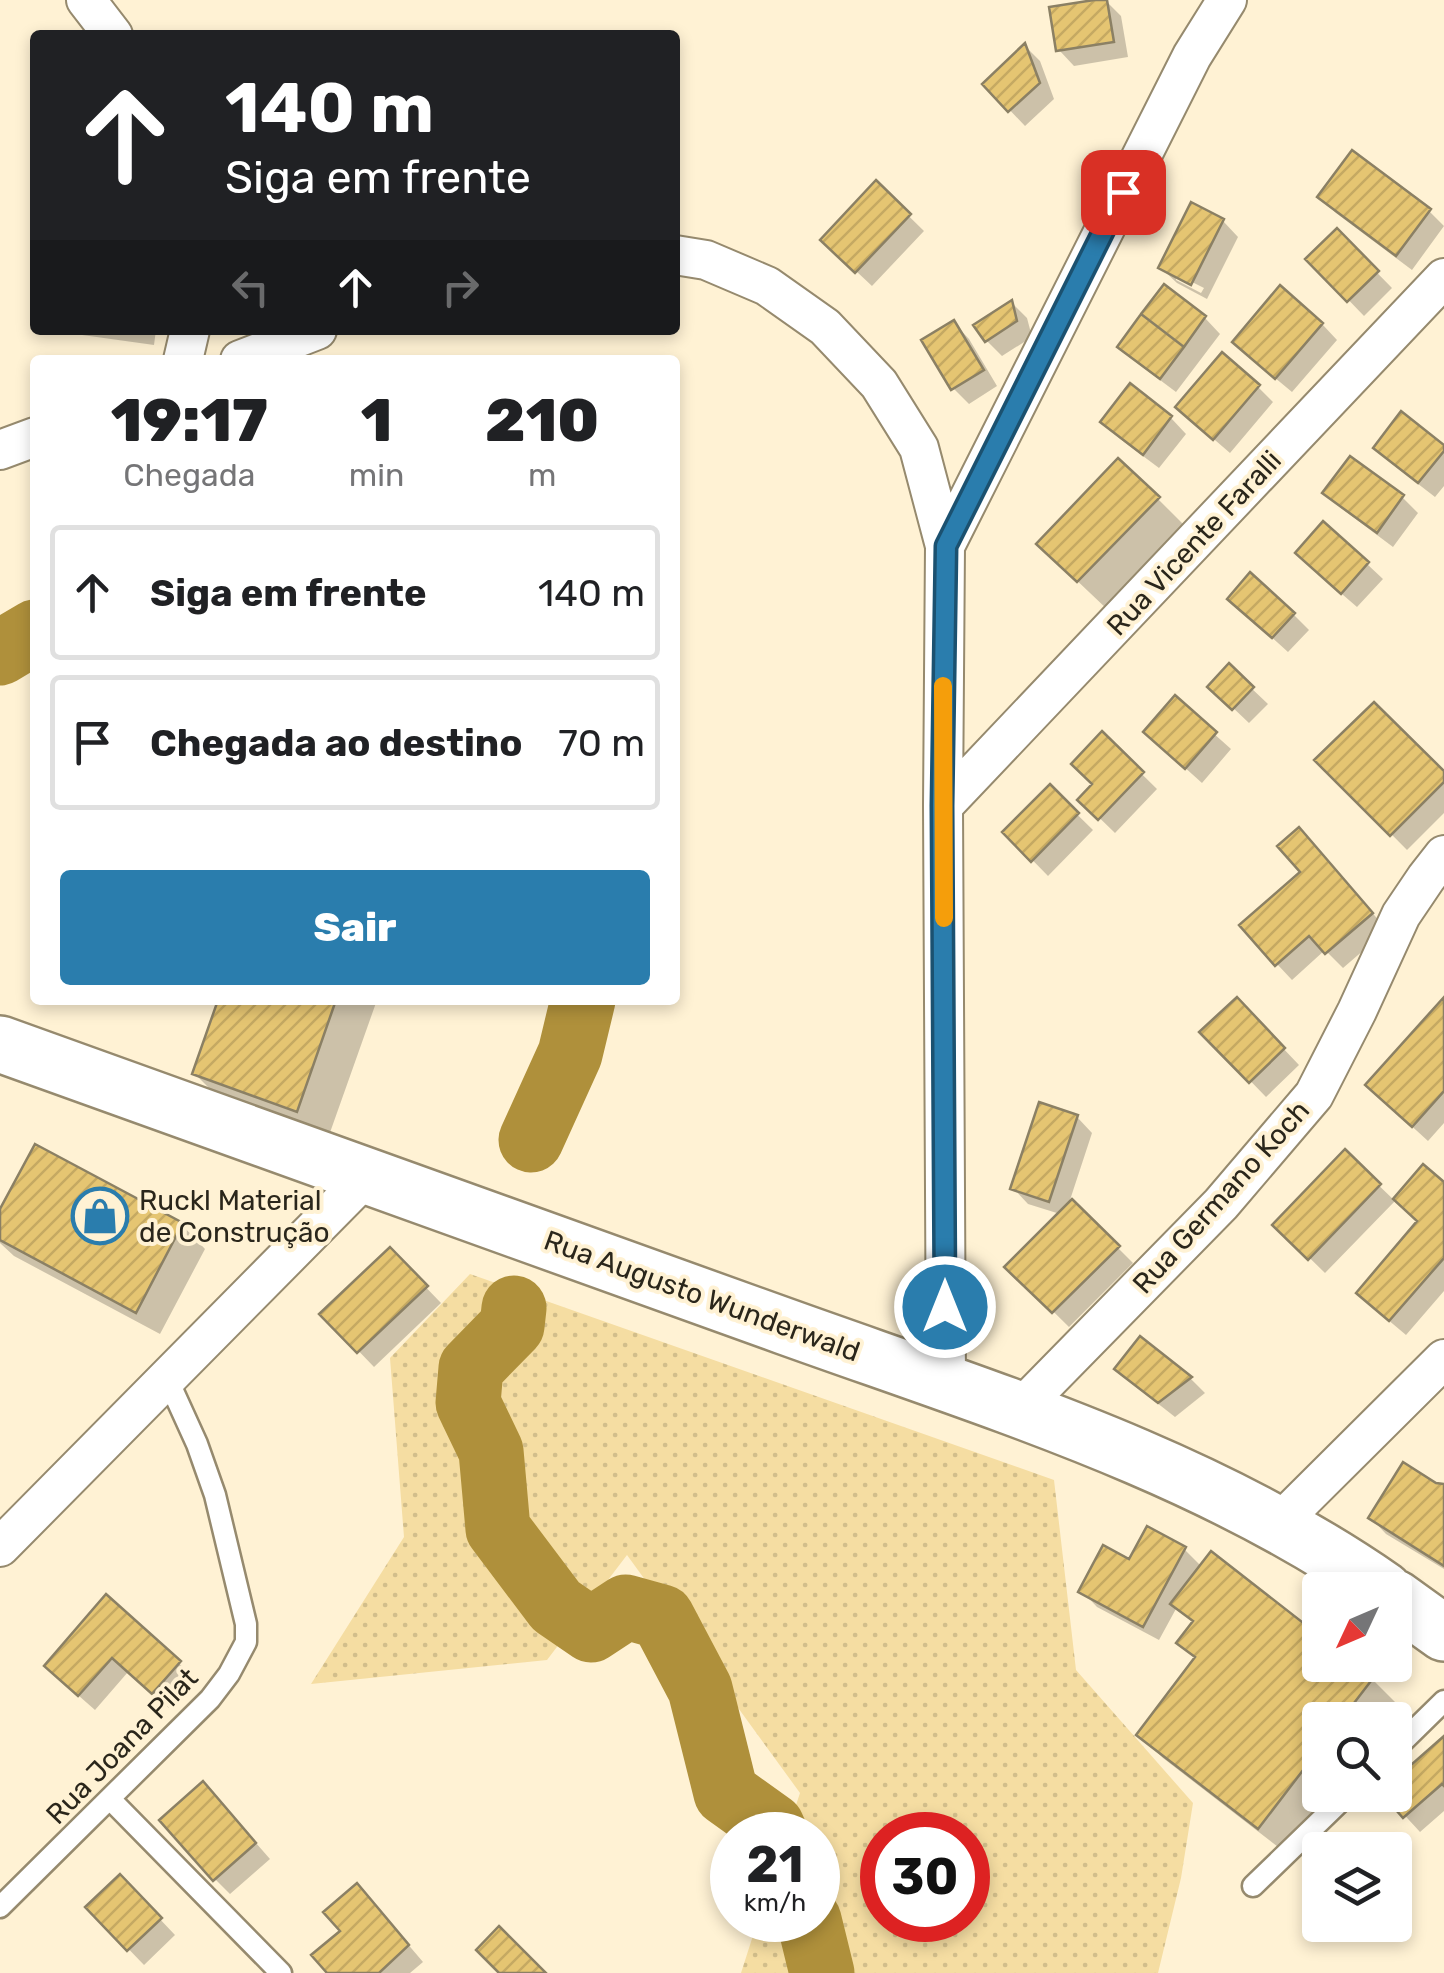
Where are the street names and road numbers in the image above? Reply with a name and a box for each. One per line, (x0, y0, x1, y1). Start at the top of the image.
street label: Rua Vicente Faralli (1100, 444, 1288, 642)
street label: Rua Germano Koch (1126, 1094, 1316, 1300)
street label: Rua Augusto Wunderwald (540, 1223, 864, 1369)
street label: Rua Joana Pilat (39, 1661, 205, 1831)

